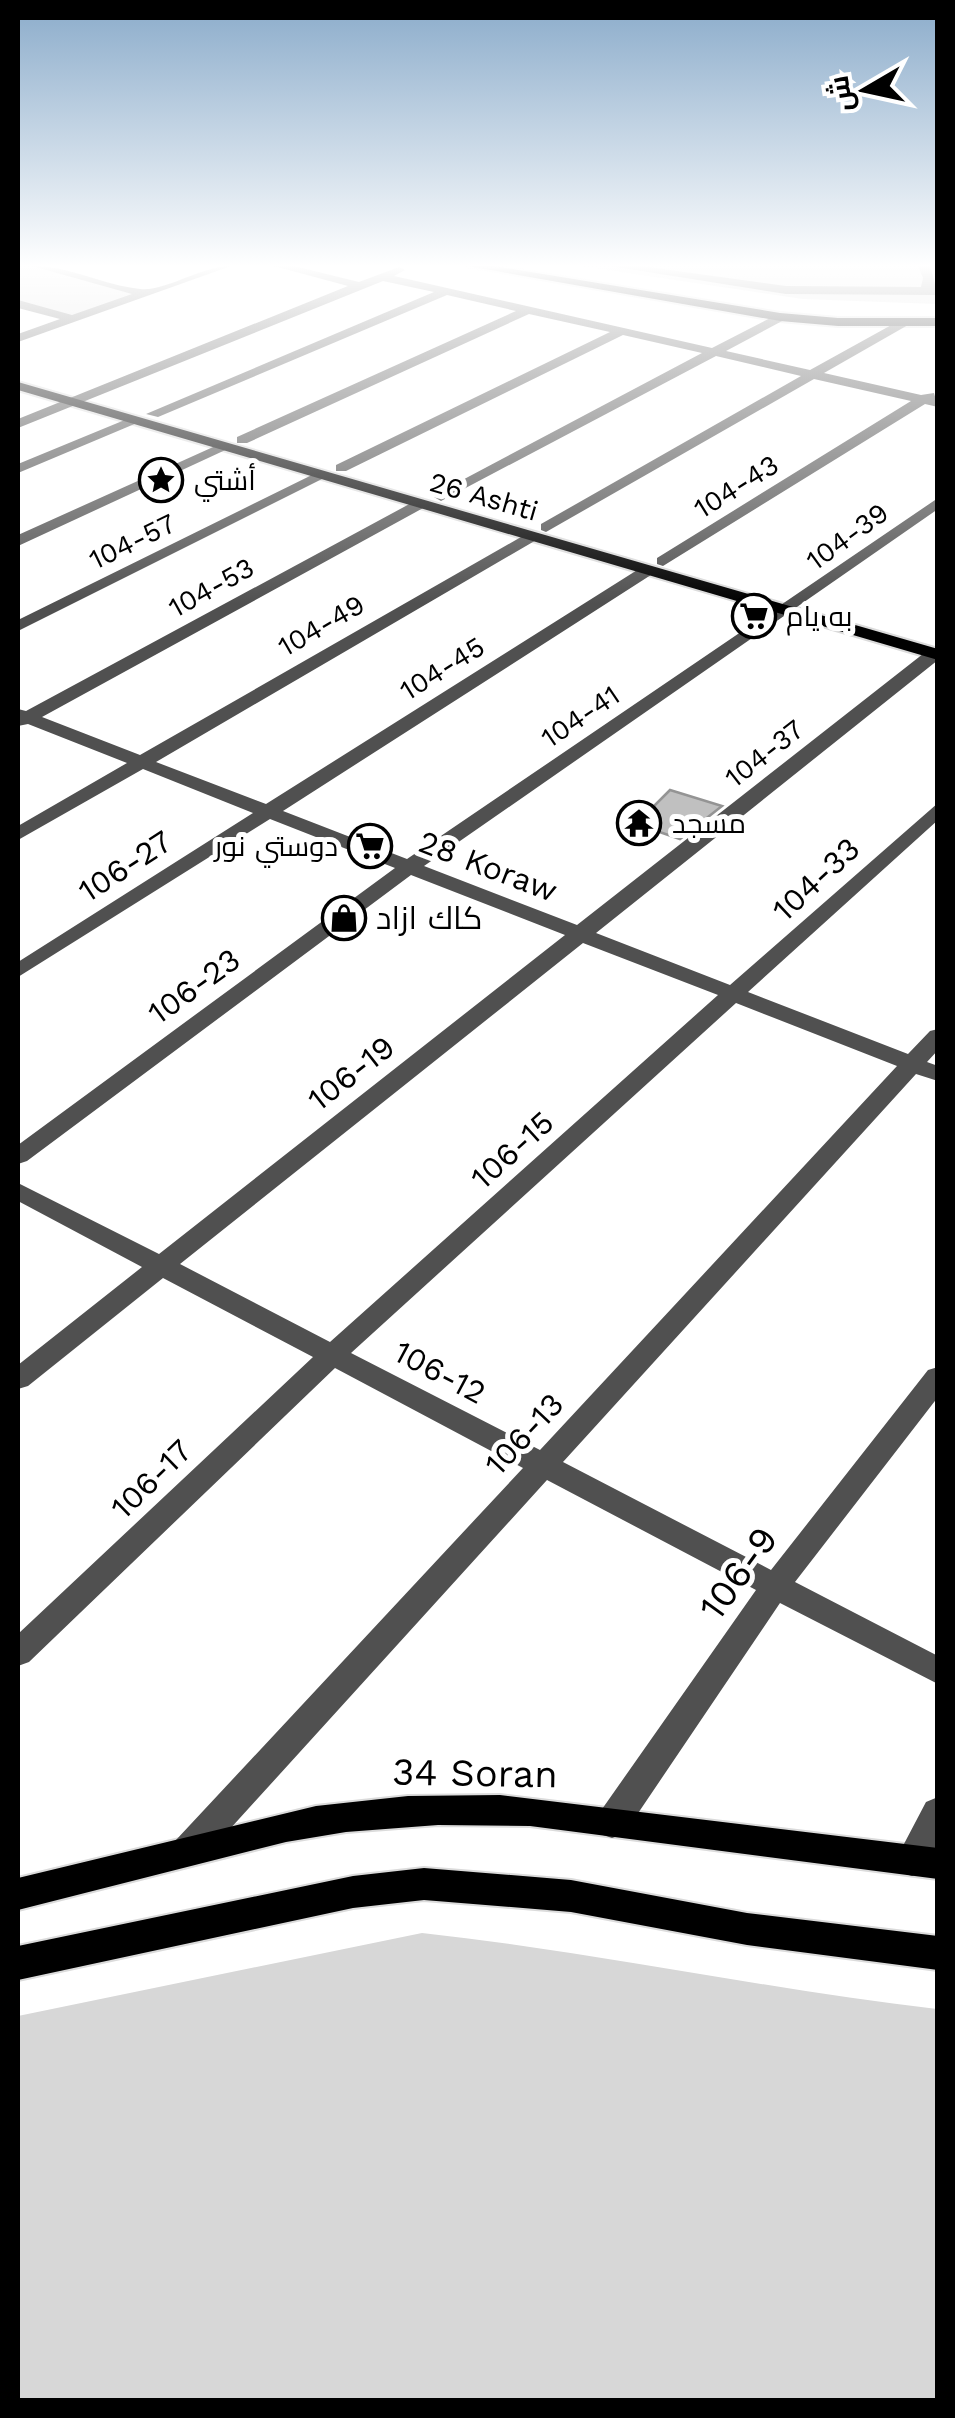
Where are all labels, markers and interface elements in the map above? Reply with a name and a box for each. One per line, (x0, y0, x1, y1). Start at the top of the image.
north arrow (815, 40, 915, 140)
text: ش (822, 74, 860, 114)
street label: 104-43 (688, 448, 785, 525)
place icon: أشتي (138, 457, 184, 503)
place label: أشتي (194, 463, 256, 502)
street label: 26 Ashti (426, 465, 542, 528)
street label: 104-39 (800, 496, 895, 577)
street label: 104-57 (84, 507, 181, 576)
street label: 104-53 (163, 551, 260, 624)
street label: 104-49 (272, 588, 370, 663)
supermarket icon: به يام (731, 593, 777, 639)
place label: به يام (786, 600, 852, 636)
street label: 104-45 (394, 630, 491, 707)
street label: 104-41 (535, 678, 626, 755)
street label: 104-37 (719, 713, 810, 794)
temple icon: مسجد (616, 800, 662, 846)
place label: مسجد (672, 807, 746, 840)
street label: 106-27 (72, 822, 178, 910)
street label: 28 Koraw (413, 822, 563, 910)
supermarket icon: دوستي نور (347, 823, 393, 869)
street label: 104-33 (765, 829, 867, 929)
place label: دوستي نور (212, 830, 338, 868)
shop icon: كاك ازاد (321, 895, 367, 941)
place label: كاك ازاد (376, 899, 483, 937)
street label: 106-23 (141, 940, 247, 1032)
street label: 106-19 (300, 1028, 402, 1118)
street label: 106-15 (463, 1103, 561, 1197)
street label: 106-12 (388, 1332, 492, 1412)
street label: 106-13 (477, 1385, 571, 1483)
street label: 106-17 (103, 1432, 199, 1526)
street label: 106-9 (690, 1518, 786, 1628)
street label: 34 Soran (392, 1750, 558, 1796)

